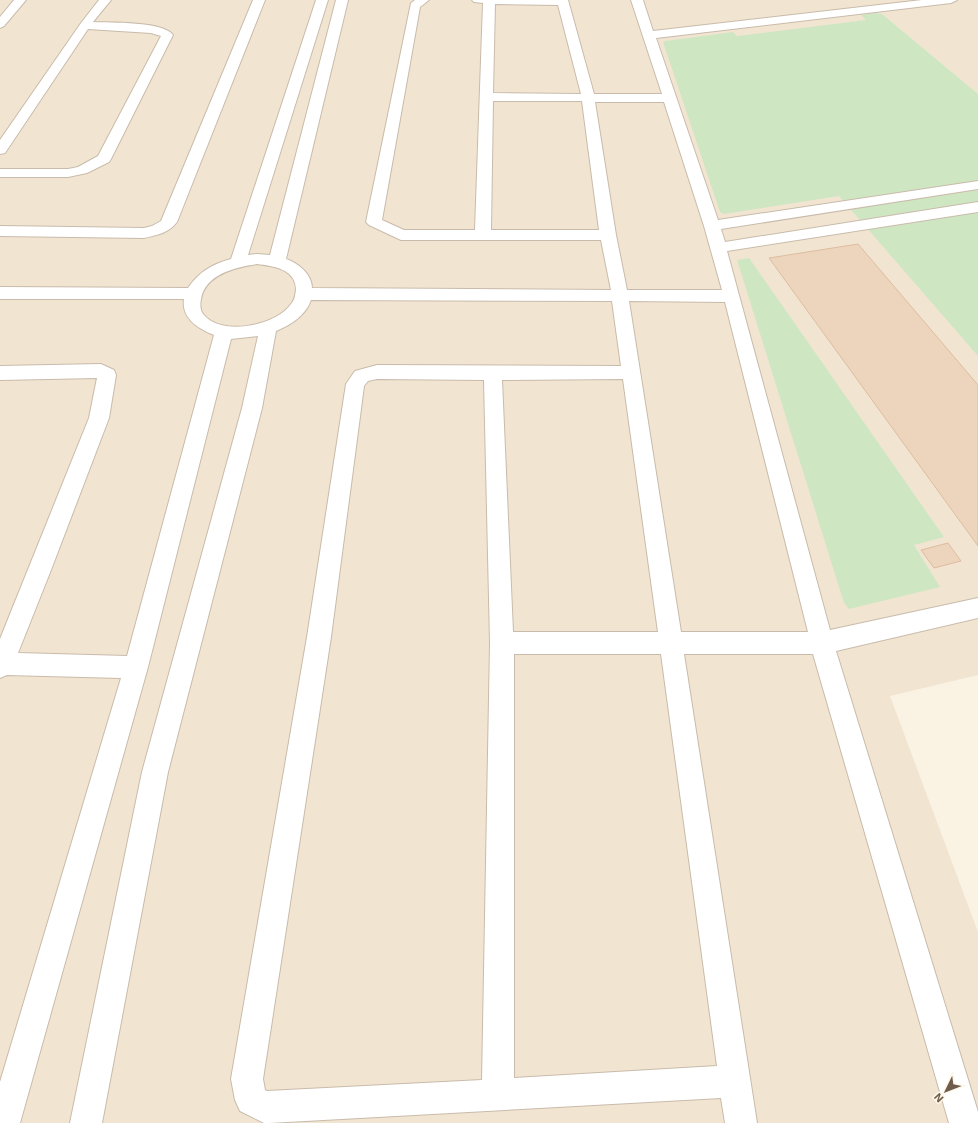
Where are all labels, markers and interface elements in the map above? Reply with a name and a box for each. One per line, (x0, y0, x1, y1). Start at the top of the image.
north arrow (926, 1071, 966, 1111)
text: N (931, 1091, 946, 1106)

